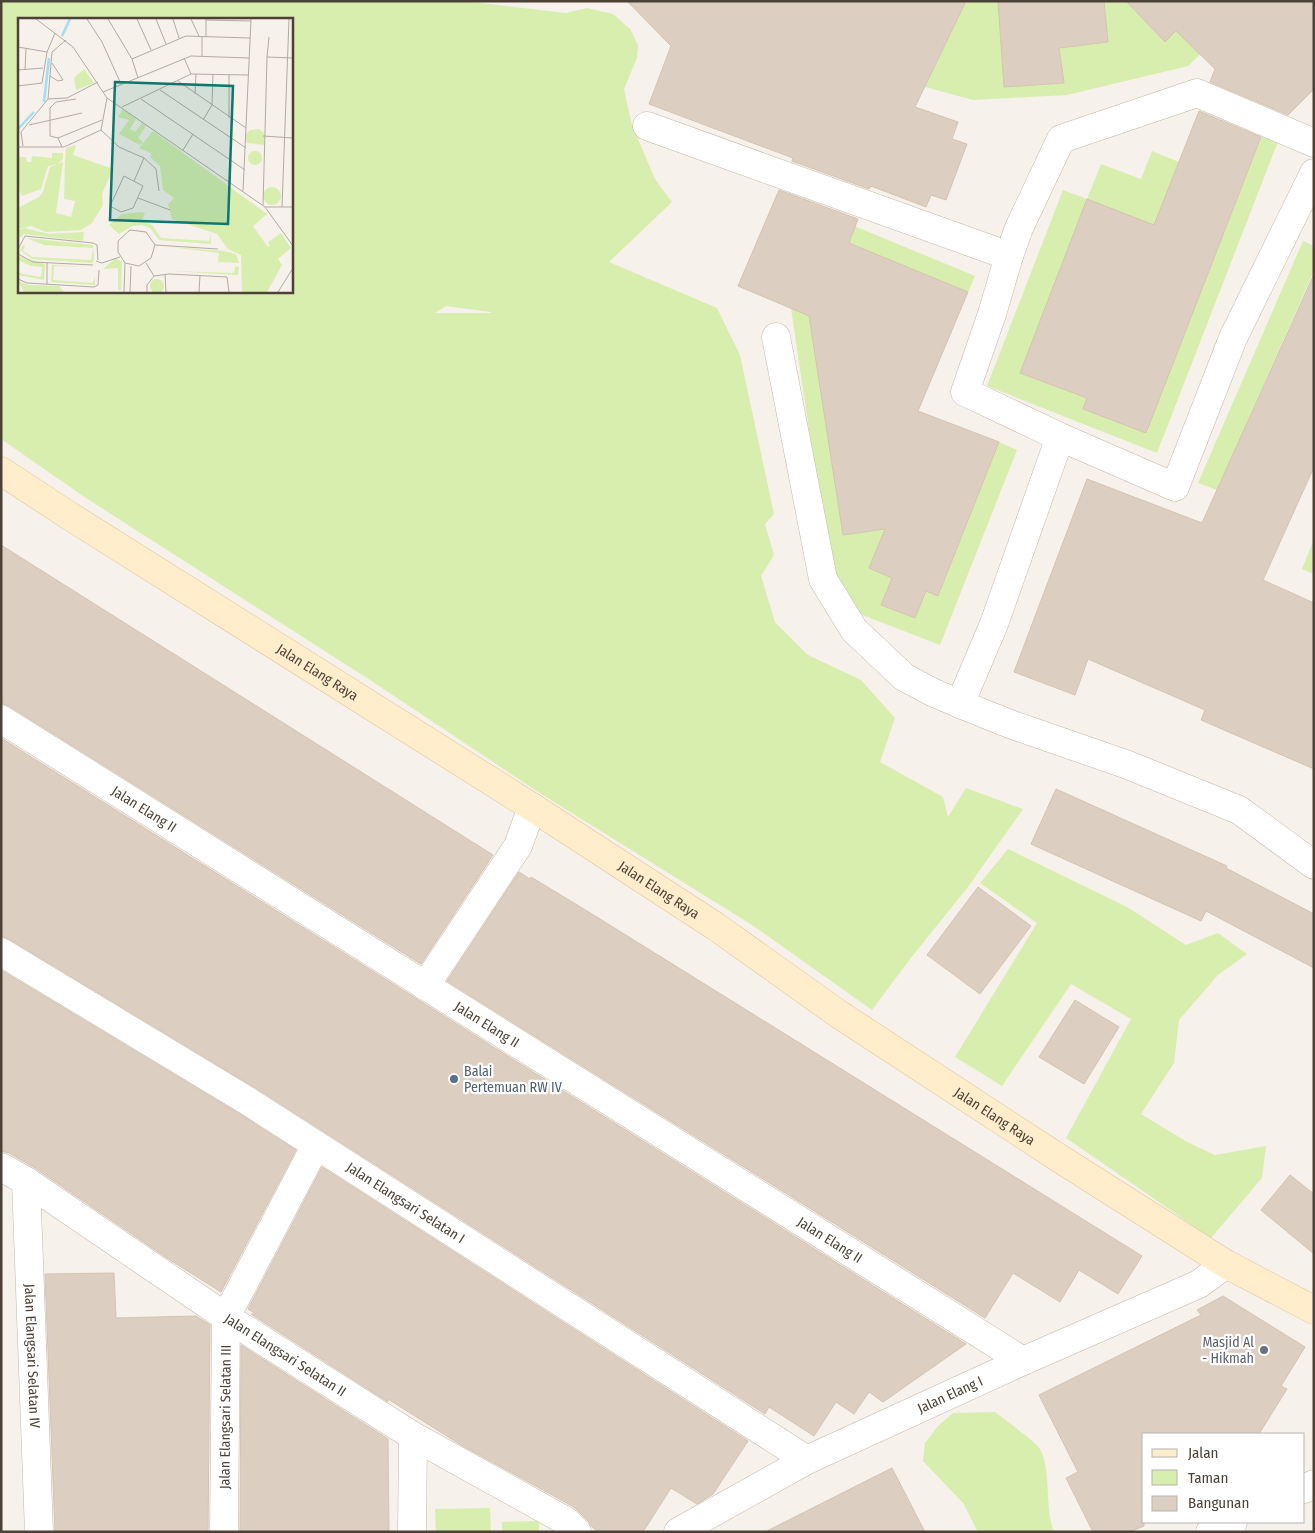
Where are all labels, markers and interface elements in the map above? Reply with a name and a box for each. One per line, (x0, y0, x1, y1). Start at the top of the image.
inset map (18, 18, 292, 292)
street label: Jalan Elang Raya (274, 640, 362, 704)
street label: Jalan Elang II (109, 782, 180, 836)
street label: Jalan Elang Raya (615, 857, 703, 922)
street label: Jalan Elang II (451, 998, 523, 1051)
place label: Balai Pertemuan RW IV (464, 1063, 563, 1096)
marker: Balai Pertemuan RW IV (448, 1073, 460, 1085)
street label: Jalan Elang Raya (951, 1084, 1039, 1149)
street label: Jalan Elangsari Selatan I (343, 1158, 468, 1247)
street label: Jalan Elang II (794, 1213, 866, 1266)
street label: Jalan Elangsari Selatan IV (21, 1283, 44, 1429)
street label: Jalan Elangsari Selatan II (221, 1310, 349, 1400)
place label: Masjid Al - Hikmah (1202, 1334, 1254, 1367)
marker: Masjid Al - Hikmah (1258, 1344, 1270, 1356)
street label: Jalan Elangsari Selatan III (216, 1345, 234, 1489)
street label: Jalan Elang I (915, 1372, 985, 1417)
legend (1142, 1433, 1305, 1523)
text: Jalan (1188, 1444, 1218, 1462)
text: Taman (1188, 1469, 1228, 1487)
text: Bangunan (1188, 1494, 1249, 1512)

